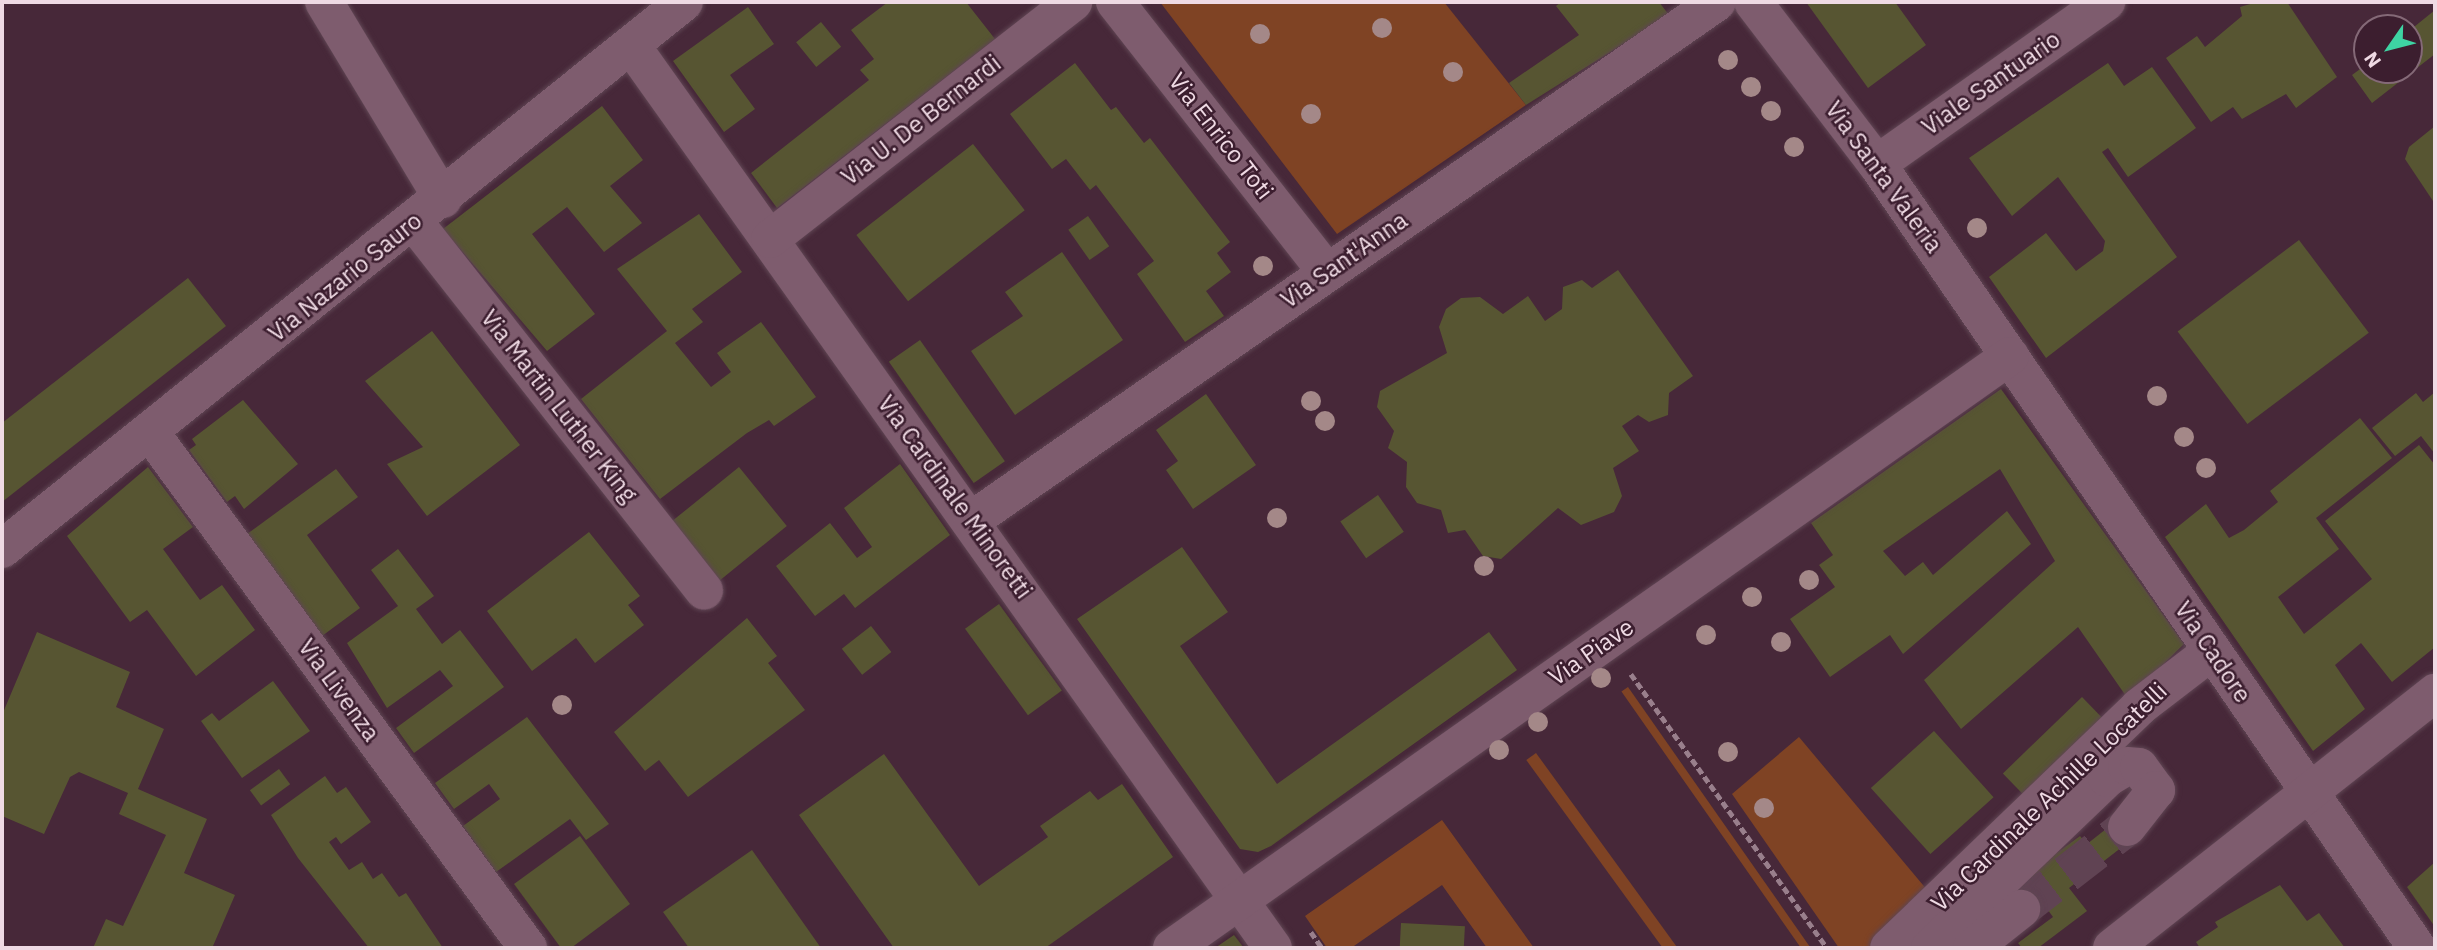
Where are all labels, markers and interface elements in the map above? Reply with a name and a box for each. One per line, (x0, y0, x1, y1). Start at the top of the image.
north arrow (2353, 14, 2423, 84)
street label: Viale Santuario (1916, 25, 2066, 141)
text: N (2359, 47, 2386, 72)
street label: Via U. De Bernardi (835, 49, 1007, 191)
street label: Via Enrico Toti (1163, 67, 1279, 205)
street label: Via Santa Valeria (1819, 96, 1949, 258)
street label: Via Nazario Sauro (262, 206, 428, 348)
street label: Via Sant'Anna (1275, 206, 1413, 314)
street label: Via Martin Luther King (475, 304, 643, 508)
street label: Via Cardinale Minoretti (872, 390, 1038, 604)
street label: Via Cadore (2169, 596, 2257, 708)
street label: Via Piave (1543, 612, 1639, 692)
street label: Via Livenza (292, 633, 386, 747)
street label: Via Cardinale Achille Locatelli (1925, 677, 2173, 917)

